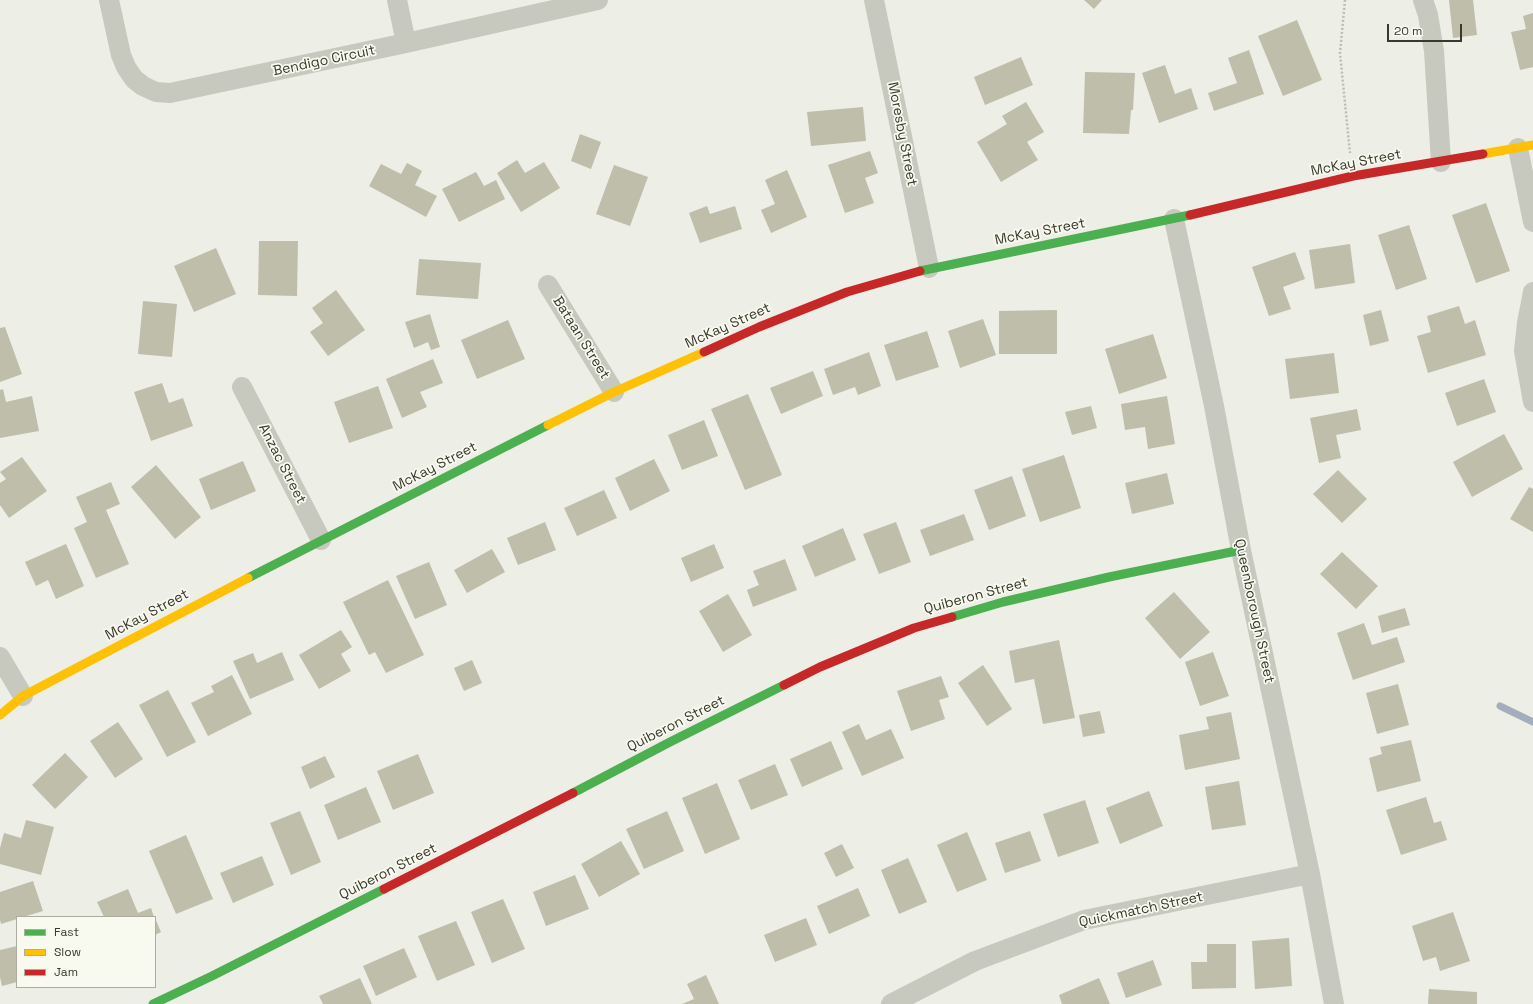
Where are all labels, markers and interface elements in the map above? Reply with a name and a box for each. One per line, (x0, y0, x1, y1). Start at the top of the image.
scale bar (1389, 16, 1464, 42)
text: 20 m (1394, 23, 1422, 39)
street label: Bendigo Circuit (271, 42, 377, 80)
street label: Moresby Street (884, 81, 920, 187)
street label: McKay Street (1309, 146, 1403, 180)
street label: McKay Street (993, 215, 1087, 249)
street label: Bataan Street (549, 294, 613, 382)
street label: McKay Street (683, 300, 773, 352)
street label: Anzac Street (255, 421, 309, 507)
street label: McKay Street (390, 439, 480, 495)
street label: Queenborough Street (1231, 537, 1277, 685)
street label: Quiberon Street (922, 574, 1030, 618)
street label: McKay Street (103, 586, 191, 644)
street label: Quiberon Street (624, 692, 728, 756)
street label: Quiberon Street (336, 840, 440, 904)
street label: Quickmatch Street (1077, 889, 1205, 931)
legend (16, 916, 156, 988)
text: Fast (54, 924, 79, 940)
text: Slow (54, 944, 81, 960)
text: Jam (54, 964, 78, 980)

